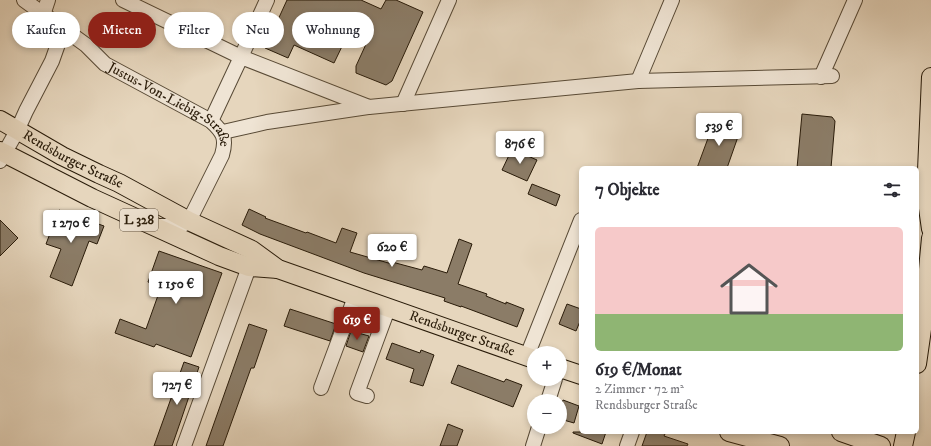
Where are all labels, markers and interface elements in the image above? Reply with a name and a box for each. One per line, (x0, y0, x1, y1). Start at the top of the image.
chip: Kaufen (12, 12, 80, 48)
chip: Mieten (88, 12, 156, 48)
chip: Filter (164, 12, 224, 48)
chip: Neu (232, 12, 284, 48)
chip: Wohnung (292, 12, 374, 48)
street label: Justus-Von-Liebig-Straße (103, 57, 233, 147)
pin: 539 € (691, 113, 747, 147)
text: 539 € (705, 118, 733, 134)
street label: Rendsburger Straße (19, 126, 127, 193)
pin: 876 € (492, 131, 548, 165)
text: 876 € (505, 136, 535, 152)
text: 7 Objekte (595, 179, 660, 201)
icon: filters (881, 179, 903, 201)
road number: L 328 (120, 209, 158, 231)
pin: 1 270 € (34, 210, 108, 244)
text: 1 270 € (52, 215, 90, 231)
pin: 620 € (364, 234, 420, 268)
text: 620 € (377, 239, 407, 255)
icon: home (713, 253, 785, 325)
pin: 1 150 € (139, 271, 213, 305)
text: 1 150 € (158, 276, 194, 292)
pin: 619 € (329, 307, 385, 341)
street label: Rendsburger Straße (407, 307, 517, 361)
text: 619 € (343, 312, 371, 328)
map controls (527, 346, 567, 434)
button: + (527, 346, 567, 386)
text: 619 €/Monat (595, 359, 682, 381)
pin: 727 € (149, 372, 205, 406)
text: 727 € (162, 377, 192, 393)
text: 2 Zimmer · 72 m² (595, 381, 684, 397)
button: − (527, 394, 567, 434)
text: Rendsburger Straße (595, 397, 698, 413)

